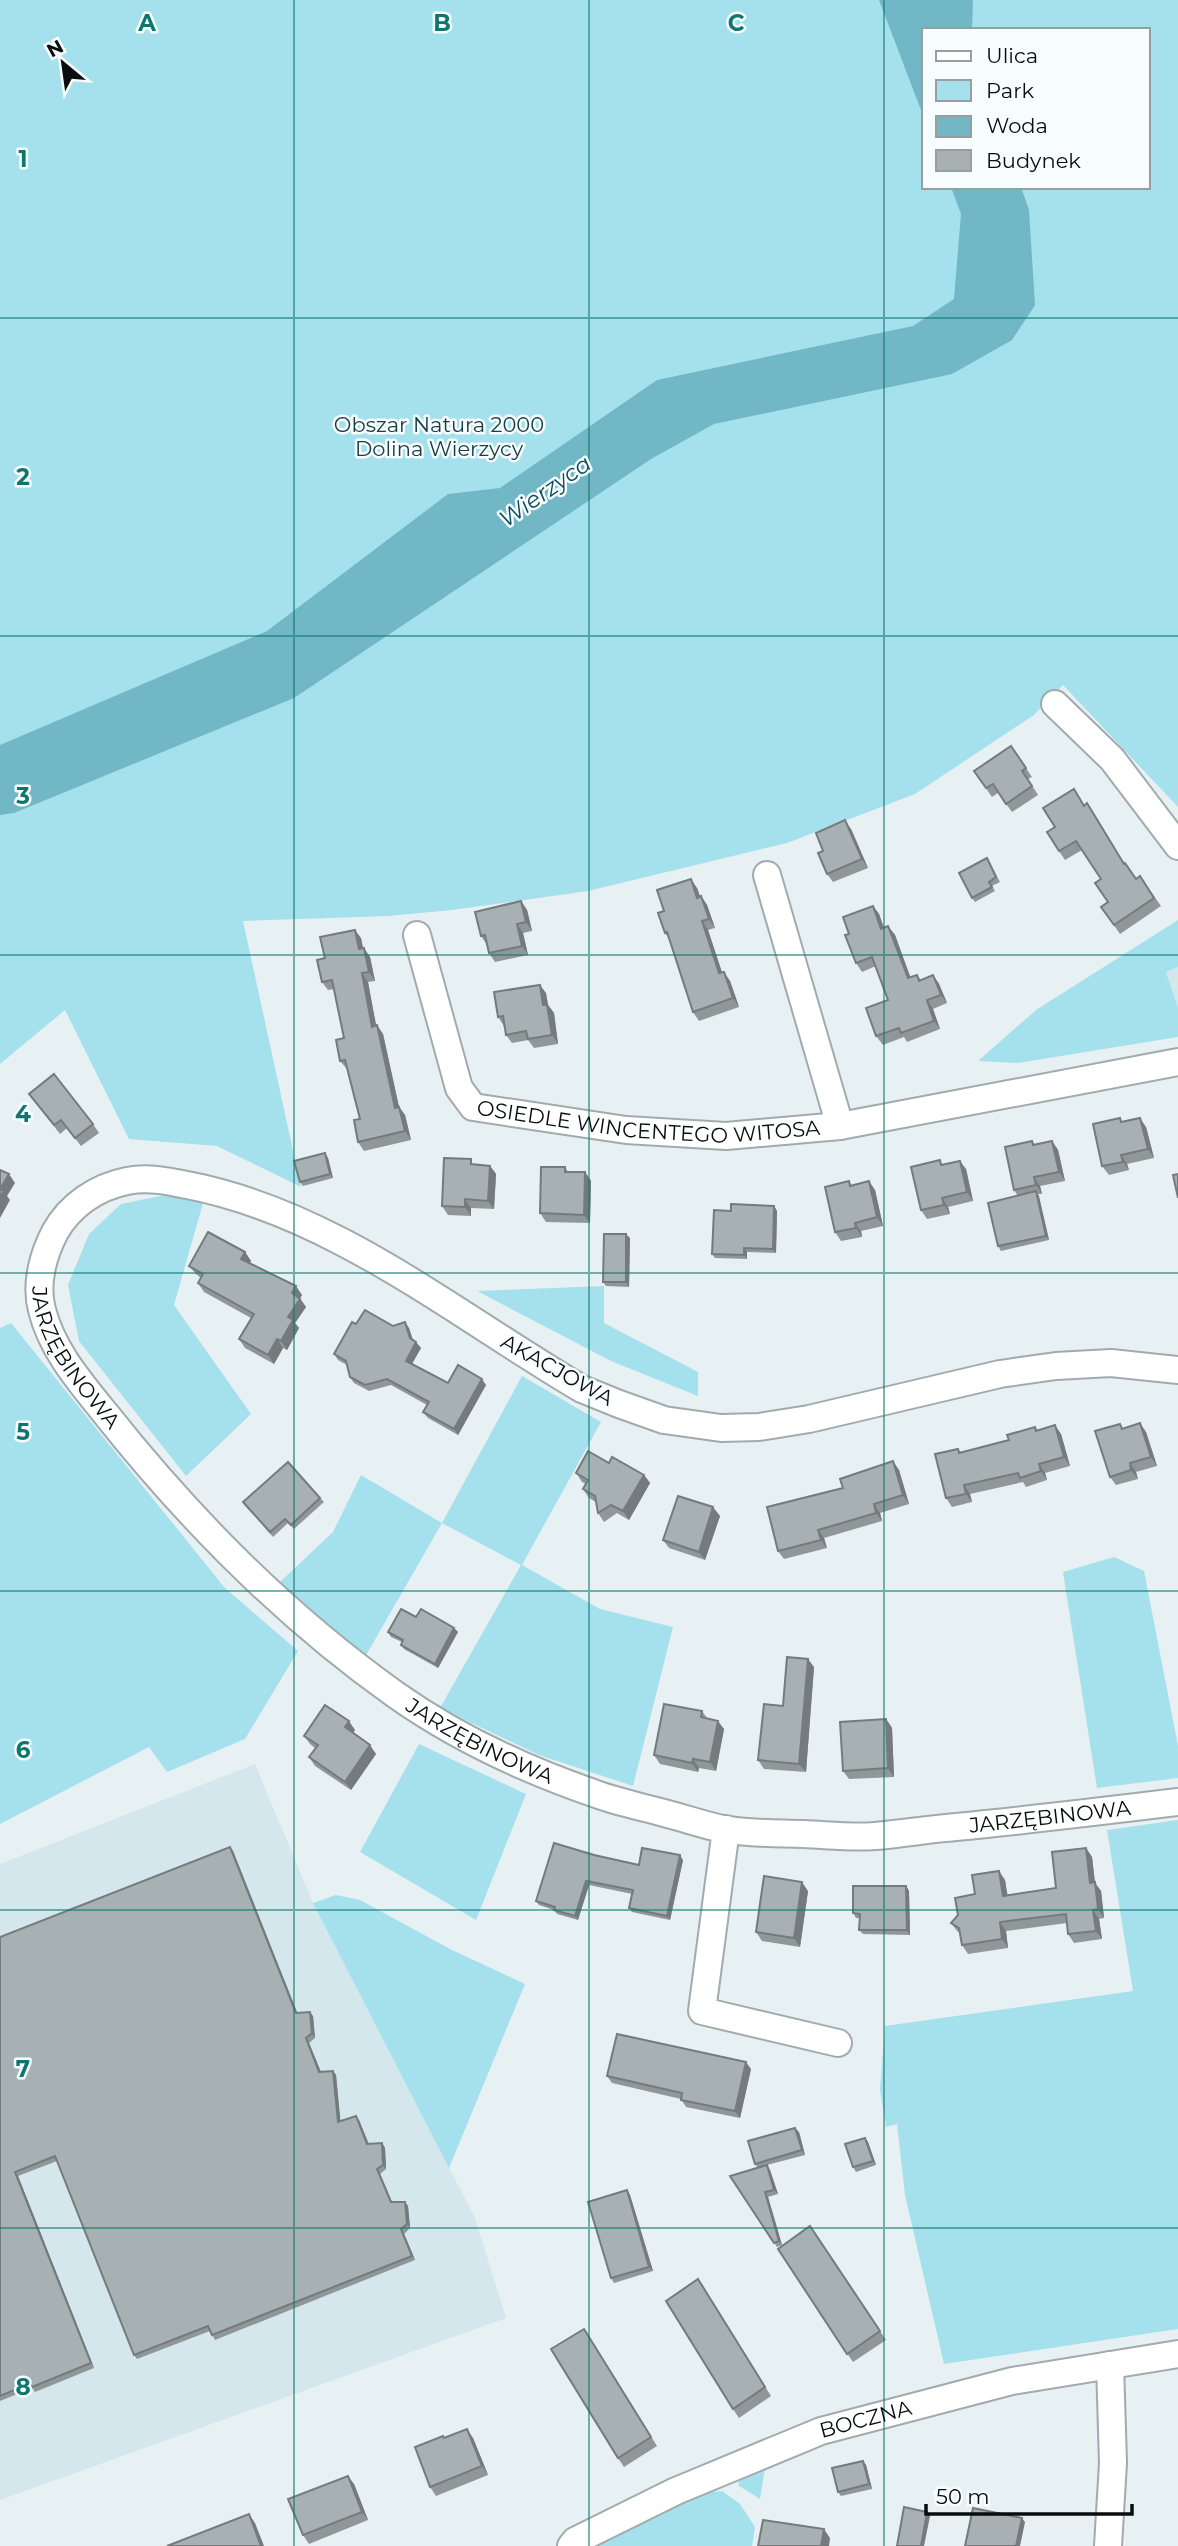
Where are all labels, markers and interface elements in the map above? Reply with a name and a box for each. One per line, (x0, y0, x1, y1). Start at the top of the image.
text: A (137, 9, 156, 37)
text: B (433, 9, 451, 37)
text: C (728, 9, 745, 37)
north arrow (28, 28, 98, 98)
legend (922, 28, 1150, 189)
text: N (43, 35, 67, 62)
text: Ulica (986, 43, 1038, 68)
text: Park (986, 78, 1034, 103)
text: Woda (986, 113, 1048, 138)
text: 1 (18, 145, 28, 173)
text: Budynek (986, 148, 1081, 173)
park label: Obszar Natura 2000 Dolina Wierzycy (334, 412, 544, 461)
water label: Wierzyca (494, 449, 596, 533)
text: 2 (16, 463, 30, 491)
text: 3 (15, 782, 30, 810)
street label: OSIEDLE WINCENTEGO WITOSA (475, 1095, 822, 1148)
text: 4 (15, 1100, 31, 1128)
street label: JARZĘBINOWA (27, 1285, 126, 1434)
street label: AKACJOWA (497, 1328, 619, 1411)
text: 5 (16, 1418, 30, 1446)
street label: JARZĘBINOWA (401, 1692, 558, 1789)
text: 6 (16, 1736, 31, 1764)
street label: JARZĘBINOWA (967, 1795, 1133, 1838)
text: 7 (16, 2055, 30, 2083)
text: 8 (15, 2373, 31, 2401)
street label: BOCZNA (817, 2395, 915, 2443)
scale bar (926, 2472, 1132, 2516)
text: 50 m (936, 2484, 990, 2509)

